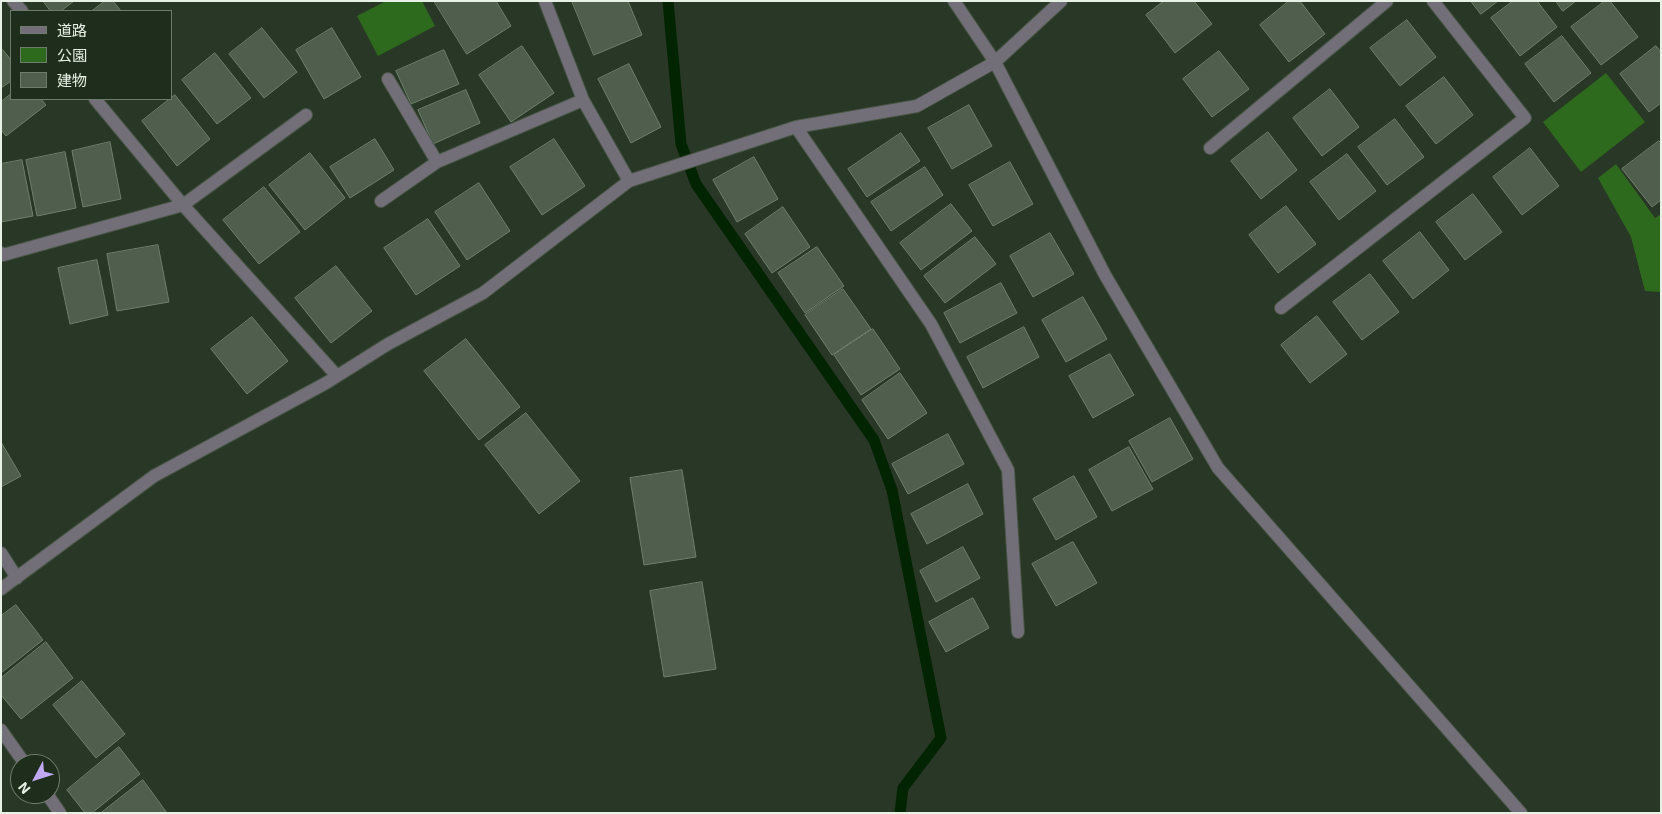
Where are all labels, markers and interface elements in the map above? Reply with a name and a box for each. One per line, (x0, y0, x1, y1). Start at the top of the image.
legend (10, 10, 172, 100)
text: 道路 (57, 21, 87, 39)
text: 公園 (57, 46, 87, 64)
text: 建物 (57, 71, 87, 89)
north arrow (10, 754, 60, 804)
text: N (14, 779, 34, 798)

